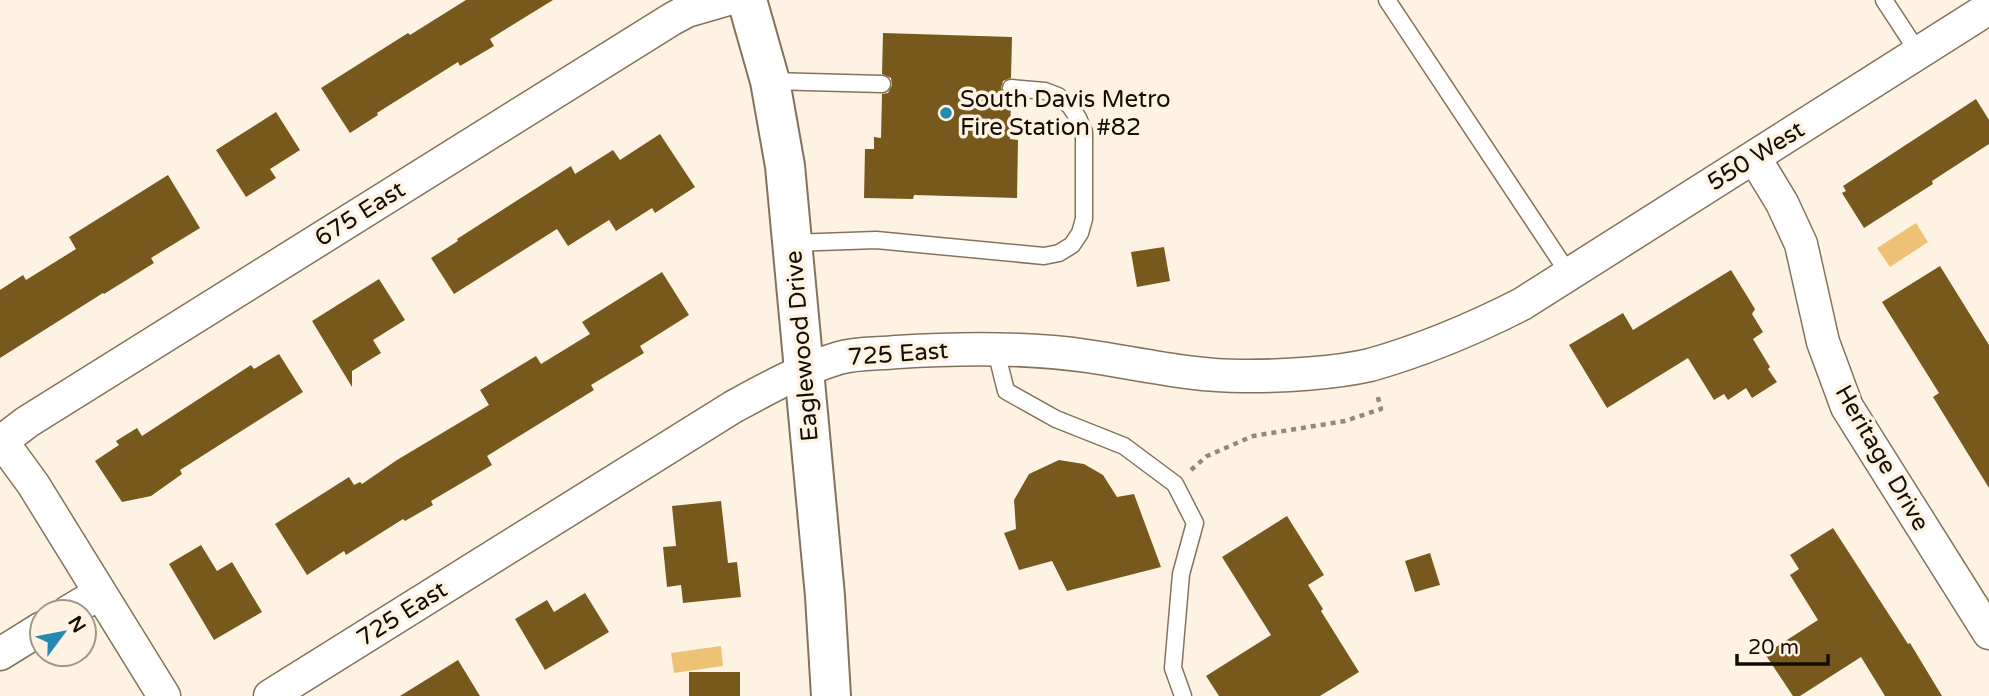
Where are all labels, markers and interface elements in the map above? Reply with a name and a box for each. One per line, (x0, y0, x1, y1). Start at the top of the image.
place label: South Davis Metro Fire Station #82 (960, 85, 1171, 142)
marker: South Davis Metro Fire Station #82 (938, 105, 954, 121)
street label: 550 West (1702, 115, 1810, 197)
street label: 675 East (310, 175, 410, 253)
street label: Eaglewood Drive (779, 249, 825, 443)
street label: 725 East (847, 336, 949, 372)
street label: Heritage Drive (1829, 380, 1935, 536)
street label: 725 East (352, 575, 452, 653)
north arrow (28, 598, 98, 668)
text: N (63, 612, 90, 637)
scale bar (1737, 622, 1828, 666)
text: 20 m (1748, 635, 1799, 660)

